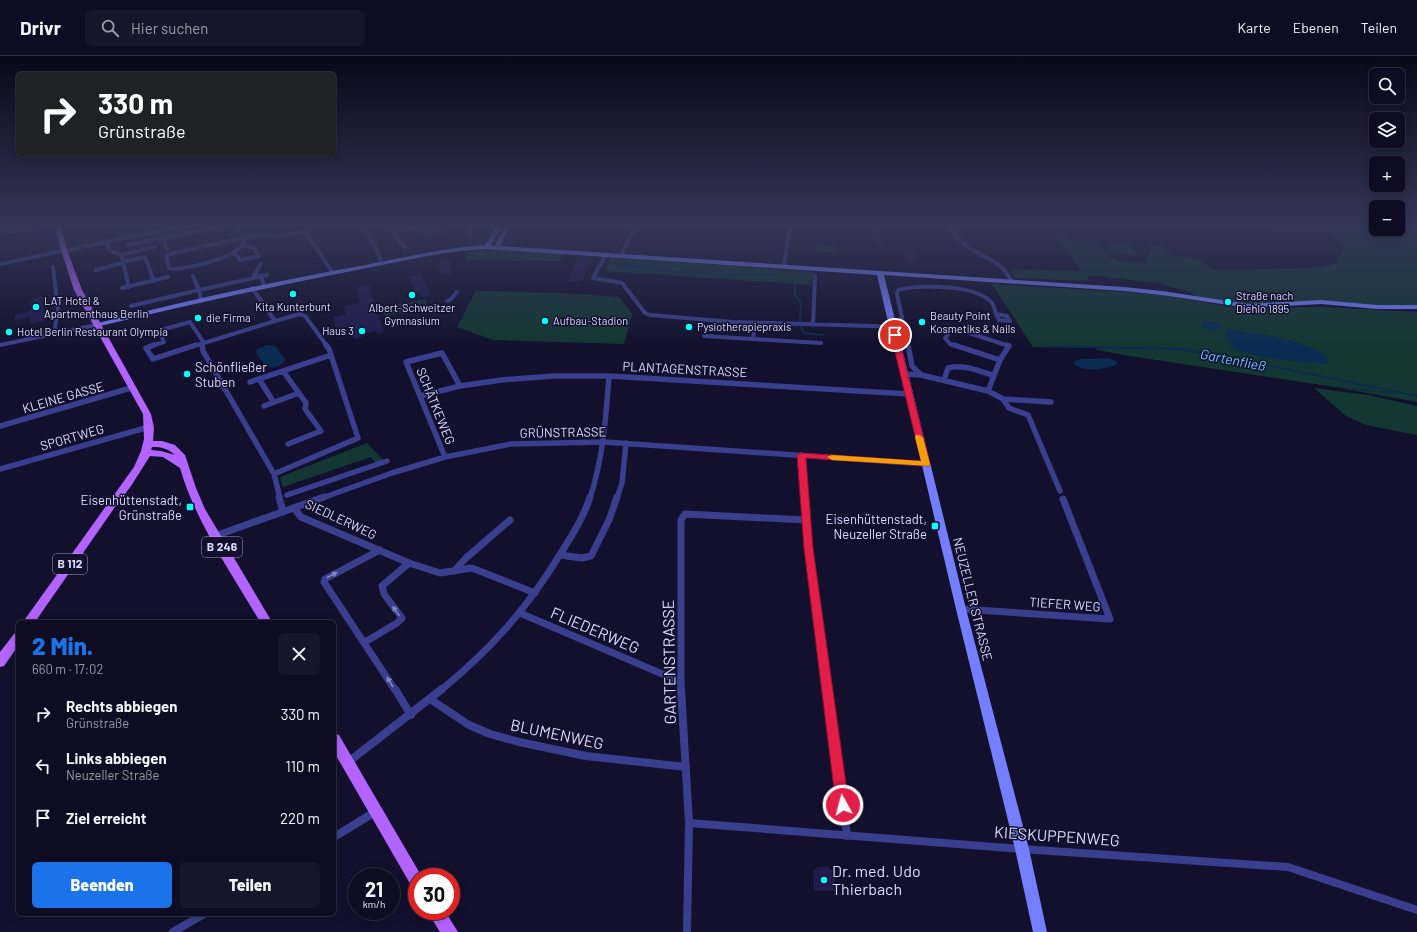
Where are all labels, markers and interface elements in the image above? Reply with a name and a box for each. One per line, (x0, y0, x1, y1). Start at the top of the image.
search box (85, 10, 365, 46)
text: Drivr (20, 16, 61, 39)
icon: search (99, 17, 121, 39)
text: Hier suchen (131, 19, 208, 37)
text: Karte (1237, 19, 1271, 36)
text: Ebenen (1293, 19, 1339, 36)
text: Teilen (1361, 19, 1397, 36)
map controls (1369, 68, 1405, 236)
button: search (1369, 68, 1405, 104)
text: 330 m (98, 86, 173, 120)
icon: right (32, 88, 84, 140)
button: layers (1369, 112, 1405, 148)
text: Grünstraße (98, 120, 186, 142)
button: + (1369, 156, 1405, 192)
button: − (1369, 200, 1405, 236)
marker: Kita Kunterbunt (288, 289, 298, 299)
place label: Straße nach Diehlo 1895 (1236, 289, 1293, 315)
marker: Albert-Schweitzer Gymnasium (407, 290, 417, 300)
place label: LAT Hotel & Apartmenthaus Berlin (44, 294, 148, 320)
marker: Straße nach Diehlo 1895 (1223, 297, 1233, 307)
place label: Kita Kunterbunt (255, 300, 331, 313)
place label: Albert-Schweitzer Gymnasium (369, 301, 455, 327)
marker: LAT Hotel & Apartmenthaus Berlin (31, 302, 41, 312)
place label: Beauty Point Kosmetiks & Nails (930, 309, 1016, 335)
place label: die Firma (206, 311, 251, 324)
marker: die Firma (193, 313, 203, 323)
place label: Aufbau-Stadion (553, 314, 628, 327)
marker: Aufbau-Stadion (540, 316, 550, 326)
marker: Beauty Point Kosmetiks & Nails (917, 317, 927, 327)
pin (878, 318, 912, 352)
place label: Pysiotherapiepraxis (697, 320, 791, 333)
marker: Pysiotherapiepraxis (684, 322, 694, 332)
place label: Haus 3 (322, 324, 354, 337)
icon: arrive (884, 324, 906, 346)
place label: Hotel Berlin Restaurant Olympia (17, 325, 168, 338)
marker: Haus 3 (357, 326, 367, 336)
marker: Hotel Berlin Restaurant Olympia (4, 327, 14, 337)
water label: Gartenfließ (1199, 345, 1268, 374)
street label: PLANTAGENSTRASSE (622, 358, 748, 380)
place label: Schönfließer Stuben (195, 359, 267, 390)
street label: SCHÄTKEWEG (413, 365, 459, 447)
marker: Schönfließer Stuben (182, 369, 192, 379)
street label: KLEINE GASSE (20, 378, 106, 416)
street label: SPORTWEG (38, 420, 106, 454)
street label: GRÜNSTRASSE (519, 423, 607, 441)
place label: Eisenhüttenstadt, Grünstraße (81, 492, 182, 523)
street label: SIEDLERWEG (303, 495, 379, 543)
marker: Eisenhüttenstadt, Grünstraße (185, 502, 195, 512)
place label: Eisenhüttenstadt, Neuzeller Straße (826, 511, 927, 542)
marker: Eisenhüttenstadt, Neuzeller Straße (930, 521, 940, 531)
street label: NEUZELLER STRASSE (950, 536, 996, 663)
road number: B 246 (202, 537, 242, 557)
road number: B 112 (53, 554, 87, 574)
one-way arrow (326, 572, 337, 579)
street label: TIEFER WEG (1029, 594, 1101, 614)
street label: GARTENSTRASSE (658, 599, 679, 725)
street label: FLIEDERWEG (548, 602, 642, 657)
one-way arrow (392, 605, 400, 616)
text: 2 Min. (32, 631, 93, 660)
button: close (278, 633, 320, 675)
text: 660 m · 17:02 (32, 661, 103, 677)
one-way arrow (386, 677, 394, 687)
text: Rechts abbiegen (66, 697, 177, 715)
icon: right (32, 703, 54, 725)
text: 330 m (281, 705, 320, 723)
street label: BLUMENWEG (509, 714, 605, 753)
text: Grünstraße (66, 715, 129, 731)
text: Links abbiegen (66, 749, 167, 767)
icon: left (32, 755, 54, 777)
text: 110 m (286, 757, 320, 775)
text: Neuzeller Straße (66, 767, 159, 783)
position arrow (822, 784, 864, 826)
icon: arrive (32, 807, 54, 829)
text: Ziel erreicht (66, 809, 147, 827)
text: 220 m (280, 809, 320, 827)
street label: KIESKUPPENWEG (994, 822, 1120, 849)
place label: Dr. med. Udo Thierbach (832, 861, 921, 898)
button: Beenden (32, 862, 172, 908)
button: Teilen (180, 862, 320, 908)
speed limit sign: 30 (408, 868, 460, 920)
marker: Dr. med. Udo Thierbach (819, 875, 829, 885)
text: 21 (365, 877, 383, 901)
text: km/h (363, 898, 385, 910)

